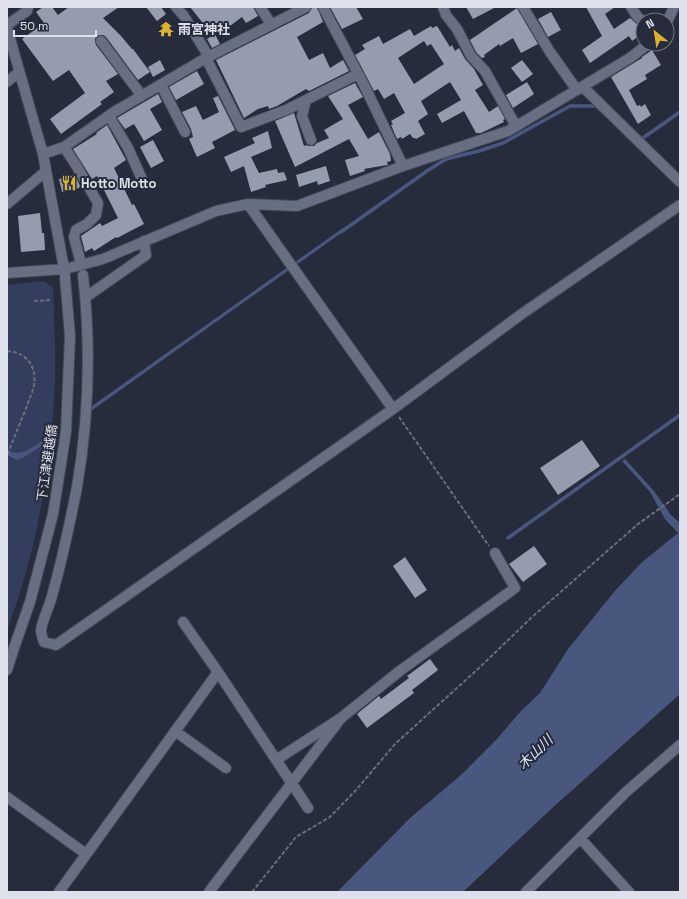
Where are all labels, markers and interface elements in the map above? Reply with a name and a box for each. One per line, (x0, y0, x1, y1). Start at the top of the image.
scale bar (14, 12, 96, 38)
north arrow (635, 12, 675, 52)
text: N (643, 15, 657, 31)
text: 50 m (20, 18, 48, 34)
temple icon: 雨宮神社 (157, 20, 175, 38)
place label: 雨宮神社 (178, 21, 230, 38)
restaurant icon: Hotto Motto (60, 174, 78, 192)
place label: Hotto Motto (81, 175, 156, 192)
street label: 下江津避越僑 (33, 423, 61, 503)
water label: 木山川 (514, 730, 558, 773)

